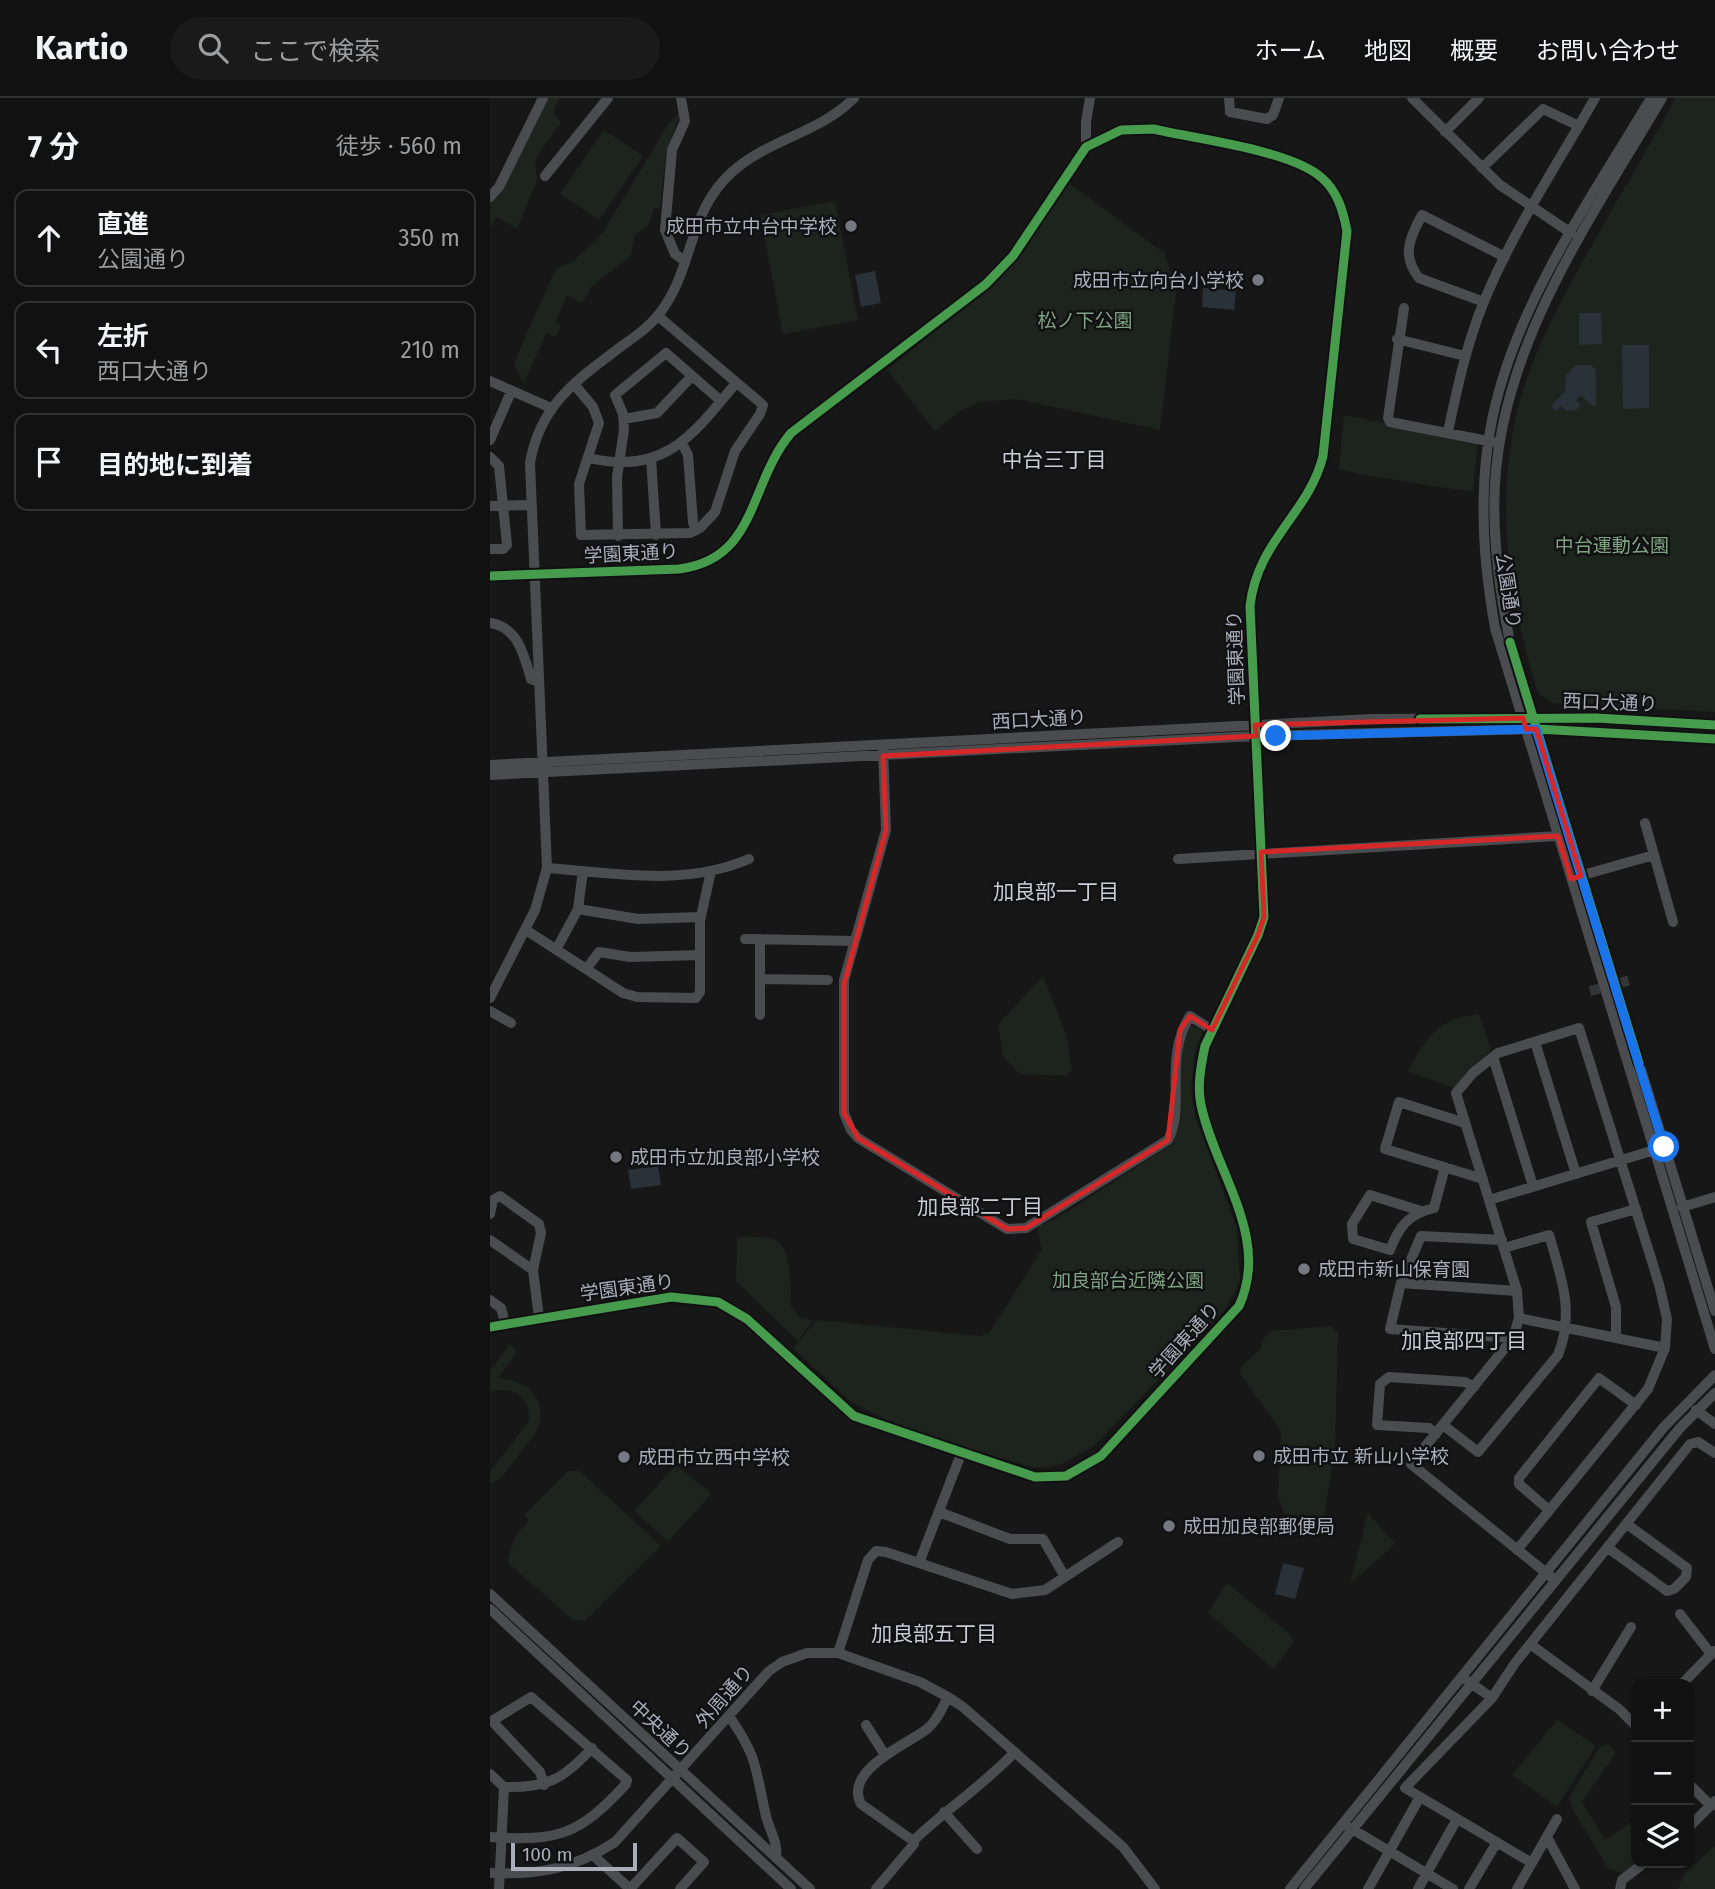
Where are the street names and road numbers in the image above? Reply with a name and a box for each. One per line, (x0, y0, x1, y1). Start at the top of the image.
street label: 学園東通り (583, 540, 679, 567)
street label: 公園通り (1491, 552, 1526, 630)
street label: 学園東通り (1222, 610, 1249, 706)
street label: 西口大通り (1562, 689, 1658, 716)
street label: 西口大通り (991, 706, 1087, 733)
street label: 学園東通り (578, 1269, 676, 1305)
street label: 学園東通り (1144, 1297, 1225, 1383)
street label: 外周通り (691, 1660, 758, 1733)
street label: 中央通り (625, 1695, 696, 1764)

